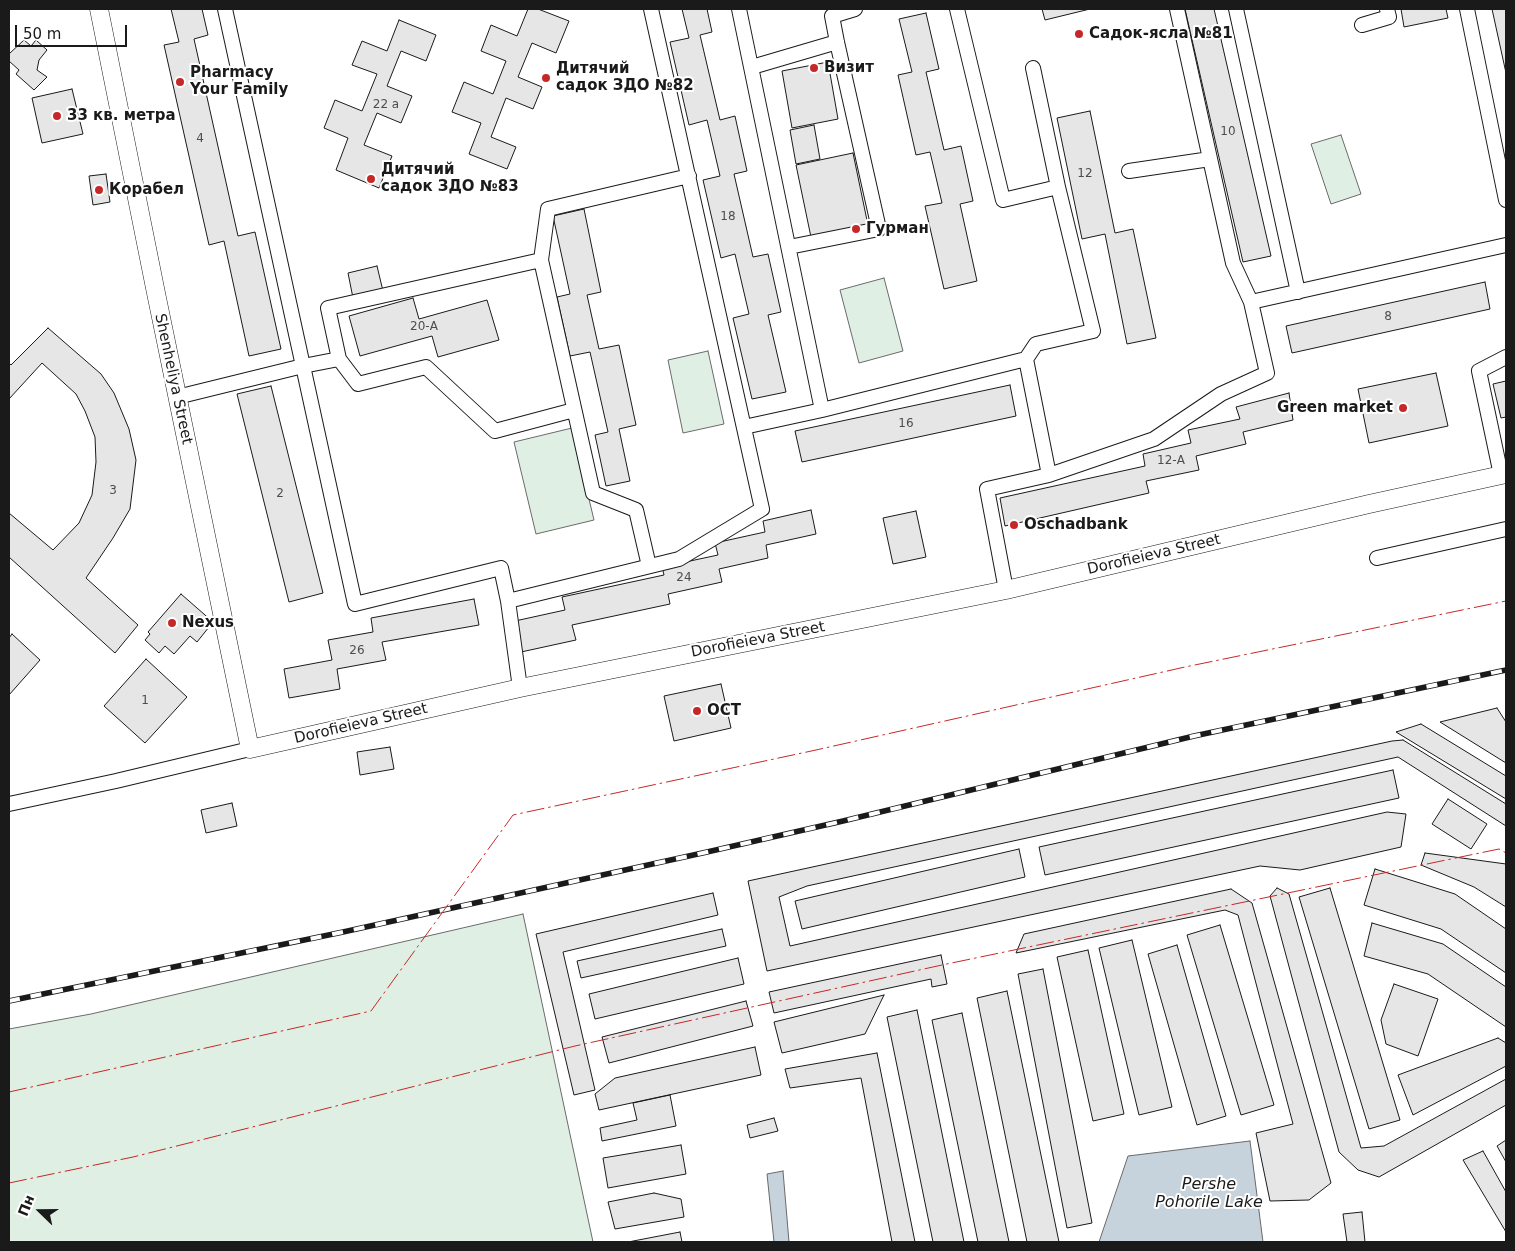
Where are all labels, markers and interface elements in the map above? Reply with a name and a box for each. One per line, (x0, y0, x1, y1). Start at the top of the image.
scale bar (18, 15, 130, 47)
text: 50 m (23, 25, 61, 43)
place label: Садок-ясла №81 (1089, 25, 1233, 43)
marker: Садок-ясла №81 (1073, 28, 1085, 40)
place label: Визит (824, 59, 874, 77)
place label: Дитячий садок ЗДО №82 (556, 60, 694, 95)
marker: Визит (808, 62, 820, 74)
place label: Pharmacy Your Family (190, 64, 288, 99)
marker: Дитячий садок ЗДО №82 (540, 72, 552, 84)
marker: Pharmacy Your Family (174, 76, 186, 88)
house number: 22 а (373, 98, 399, 112)
place label: 33 кв. метра (67, 107, 176, 125)
marker: 33 кв. метра (51, 110, 63, 122)
house number: 10 (1220, 125, 1236, 139)
house number: 4 (196, 132, 204, 146)
place label: Дитячий садок ЗДО №83 (381, 161, 519, 196)
house number: 12 (1077, 167, 1093, 181)
marker: Дитячий садок ЗДО №83 (365, 173, 377, 185)
place label: Корабел (109, 181, 184, 199)
marker: Корабел (93, 184, 105, 196)
house number: 18 (720, 210, 736, 224)
place label: Гурман (866, 220, 929, 238)
marker: Гурман (850, 223, 862, 235)
house number: 8 (1384, 310, 1392, 324)
street label: Shenheliya Street (150, 312, 196, 446)
house number: 20-А (410, 320, 438, 334)
place label: Green market (1277, 399, 1393, 417)
marker: Green market (1397, 402, 1409, 414)
house number: 16 (898, 417, 914, 431)
house number: 12-А (1157, 454, 1185, 468)
house number: 3 (109, 484, 117, 498)
house number: 2 (276, 487, 284, 501)
place label: Oschadbank (1024, 516, 1128, 534)
marker: Oschadbank (1008, 519, 1020, 531)
street label: Dorofieieva Street (1086, 531, 1222, 579)
house number: 24 (676, 571, 692, 585)
place label: Nexus (182, 614, 234, 632)
marker: Nexus (166, 617, 178, 629)
street label: Dorofieieva Street (689, 618, 827, 662)
house number: 26 (349, 644, 365, 658)
house number: 1 (141, 694, 149, 708)
street label: Dorofieieva Street (293, 700, 429, 748)
place label: ОСТ (707, 702, 741, 720)
marker: ОСТ (691, 705, 703, 717)
water label: Pershe Pohorile Lake (1155, 1175, 1263, 1213)
north arrow (15, 1186, 65, 1236)
text: Пн (15, 1192, 38, 1218)

